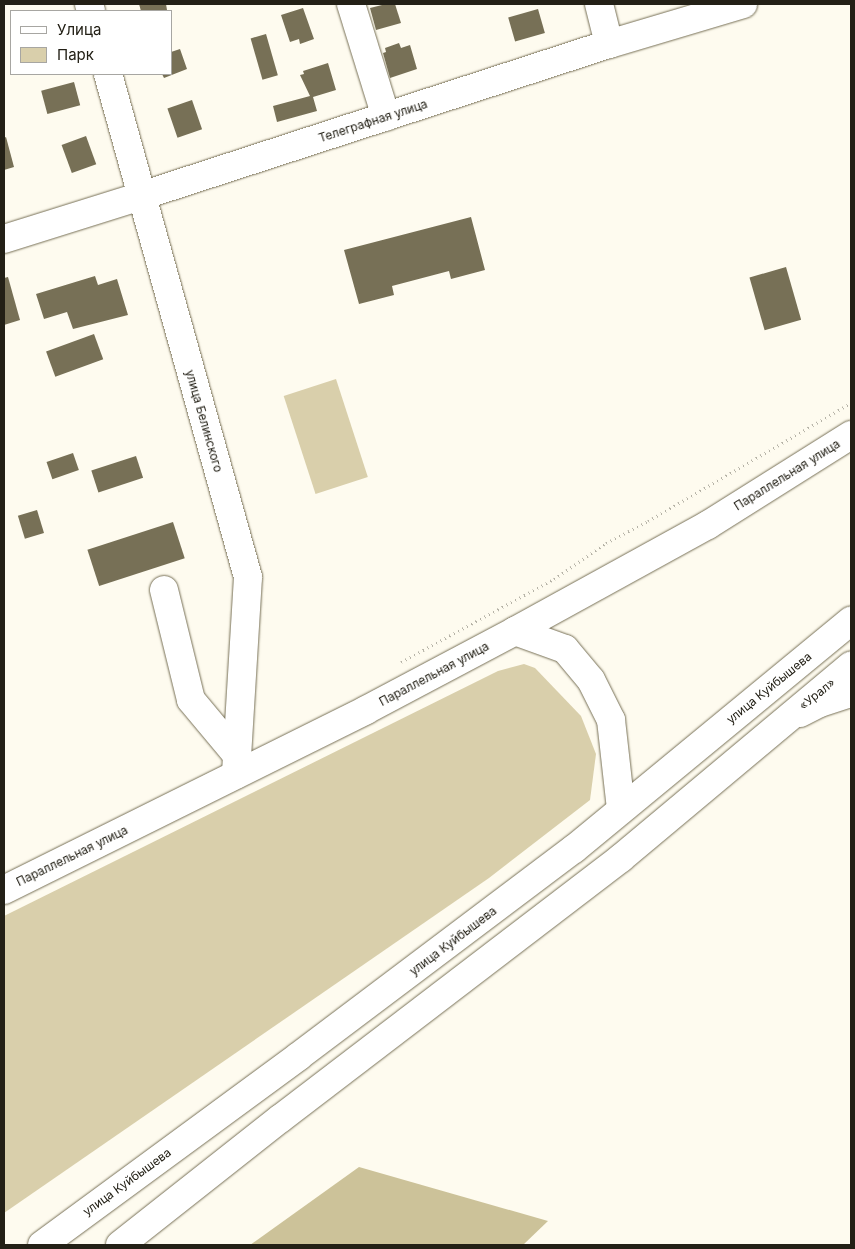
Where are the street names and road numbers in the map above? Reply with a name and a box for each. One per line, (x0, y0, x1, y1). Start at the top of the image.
street label: Телеграфная улица (317, 97, 429, 145)
street label: улица Белинского (182, 368, 226, 474)
street label: Параллельная улица (731, 437, 843, 513)
street label: Параллельная улица (377, 639, 491, 709)
street label: улица Куйбышева (724, 649, 814, 727)
street label: «Урал» (796, 675, 838, 713)
street label: Параллельная улица (14, 823, 130, 889)
street label: улица Куйбышева (407, 904, 499, 978)
street label: улица Куйбышева (80, 1145, 174, 1219)

